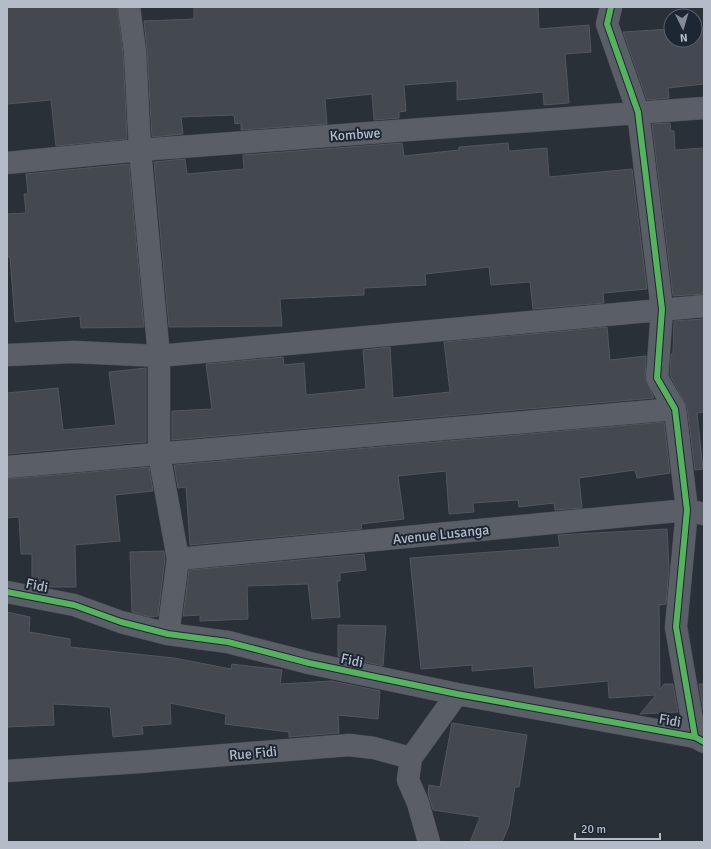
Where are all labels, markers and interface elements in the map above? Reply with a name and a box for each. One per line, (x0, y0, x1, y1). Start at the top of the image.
north arrow (663, 8, 703, 48)
text: N (679, 31, 688, 44)
street label: Kombwe (329, 124, 381, 145)
street label: Avenue Lusanga (392, 521, 490, 548)
street label: Fidi (24, 575, 50, 596)
street label: Fidi (339, 650, 365, 671)
street label: Fidi (657, 710, 682, 731)
street label: Rue Fidi (228, 743, 278, 764)
scale bar (575, 815, 660, 841)
text: 20 m (581, 822, 606, 837)

